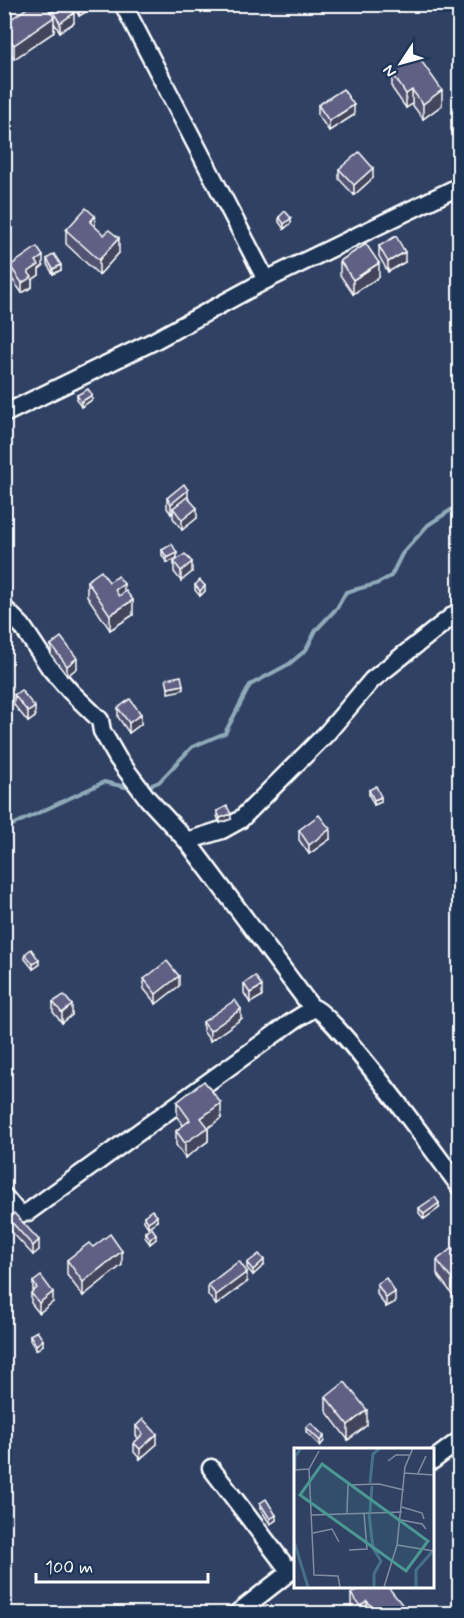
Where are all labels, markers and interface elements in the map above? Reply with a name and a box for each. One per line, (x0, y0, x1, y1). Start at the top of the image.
north arrow (371, 33, 431, 93)
text: N (378, 60, 402, 81)
inset map (294, 1448, 434, 1588)
scale bar (36, 1546, 208, 1584)
text: 100 m (45, 1556, 93, 1580)

